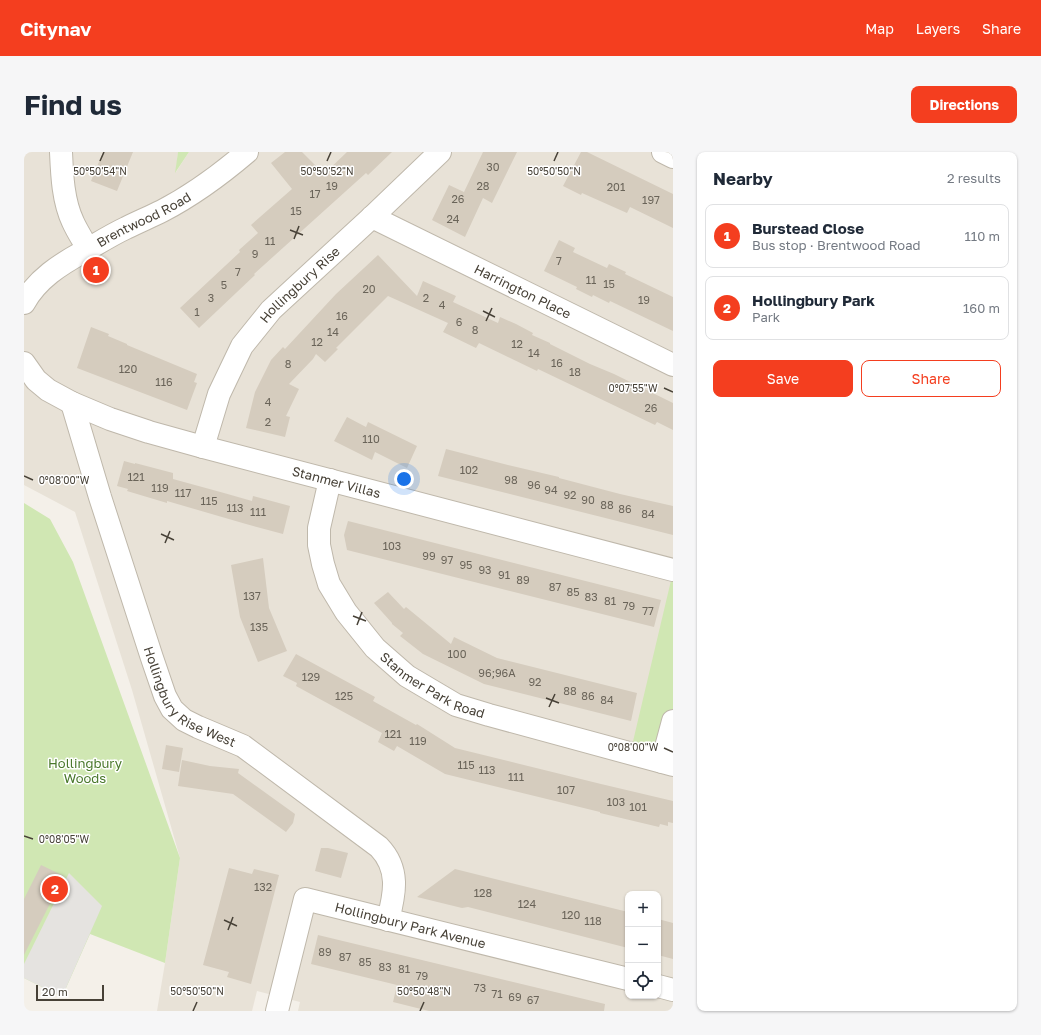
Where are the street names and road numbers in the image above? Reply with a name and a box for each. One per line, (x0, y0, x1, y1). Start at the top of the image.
street label: Brentwood Road (94, 188, 194, 250)
street label: Hollingbury Rise (256, 243, 343, 326)
street label: Harrington Place (472, 261, 574, 322)
street label: Stanmer Villas (290, 463, 382, 501)
street label: Hollingbury Rise West (141, 644, 238, 750)
street label: Stanmer Park Road (377, 648, 487, 721)
street label: Hollingbury Park Avenue (333, 899, 487, 951)

